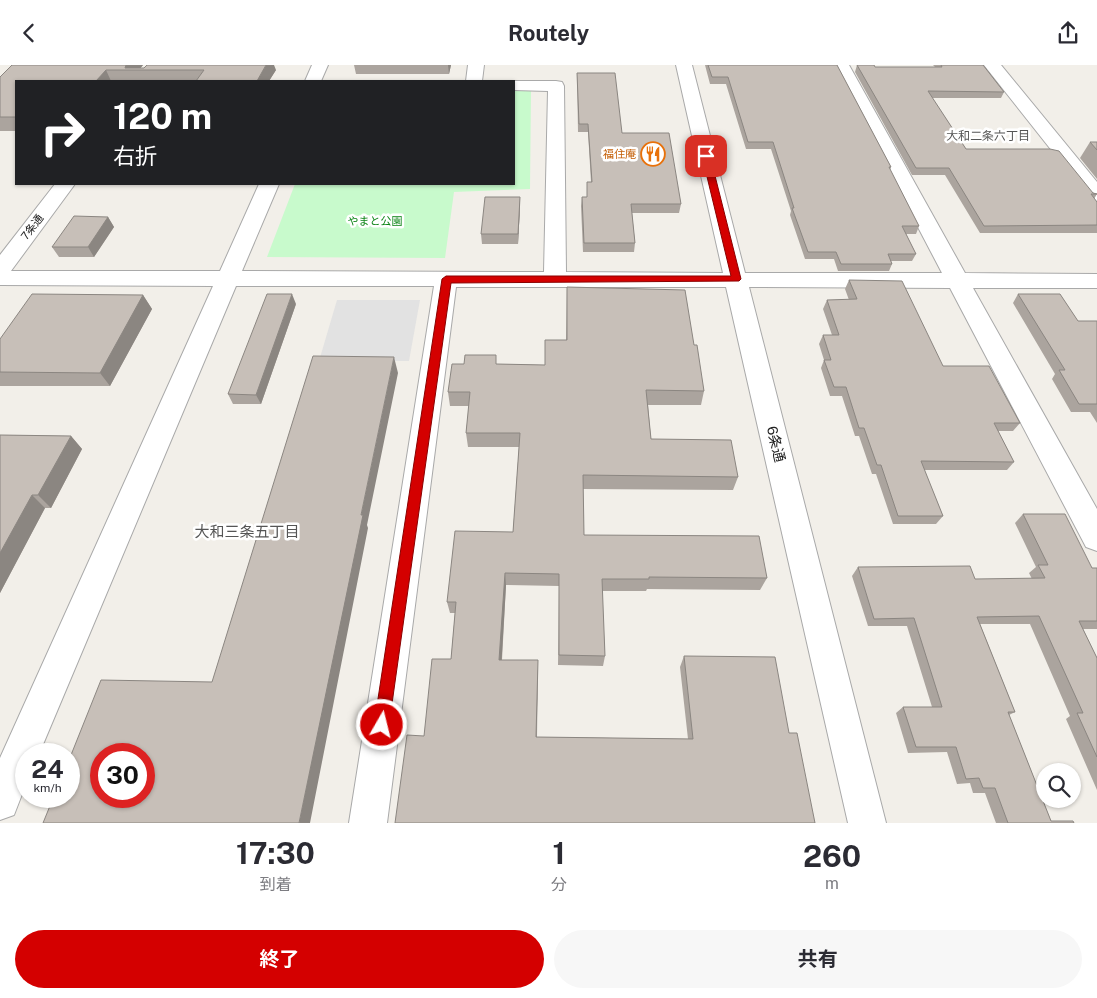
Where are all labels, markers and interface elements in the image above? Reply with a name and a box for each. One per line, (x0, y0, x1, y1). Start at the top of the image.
icon: back (15, 19, 43, 47)
icon: share (1054, 19, 1082, 47)
text: Routely (508, 20, 589, 46)
text: 120 m (113, 96, 212, 137)
icon: right (30, 100, 95, 165)
district label: 大和二条六丁目 (946, 129, 1030, 143)
pin (685, 135, 727, 177)
restaurant icon: 福住庵 (640, 141, 666, 167)
icon: arrive (692, 142, 720, 170)
text: 右折 (113, 143, 157, 169)
place label: 福住庵 (603, 148, 636, 160)
street label: 7条通 (19, 212, 45, 242)
park label: やまと公園 (348, 215, 403, 227)
street label: 6条通 (764, 424, 788, 464)
district label: 大和三条五丁目 (194, 523, 300, 540)
position arrow (355, 698, 407, 750)
speed limit sign: 30 (90, 743, 155, 808)
text: 24 (31, 754, 64, 784)
map controls (1036, 763, 1081, 808)
button: search (1036, 763, 1081, 808)
text: km/h (33, 781, 62, 795)
text: 17:30 (236, 835, 315, 871)
text: 1 (552, 835, 565, 871)
text: 260 (803, 838, 861, 874)
text: m (825, 874, 839, 893)
text: 到着 (259, 875, 291, 894)
text: 分 (551, 875, 567, 894)
button: 終了 (15, 930, 544, 988)
button: 共有 (554, 930, 1082, 988)

